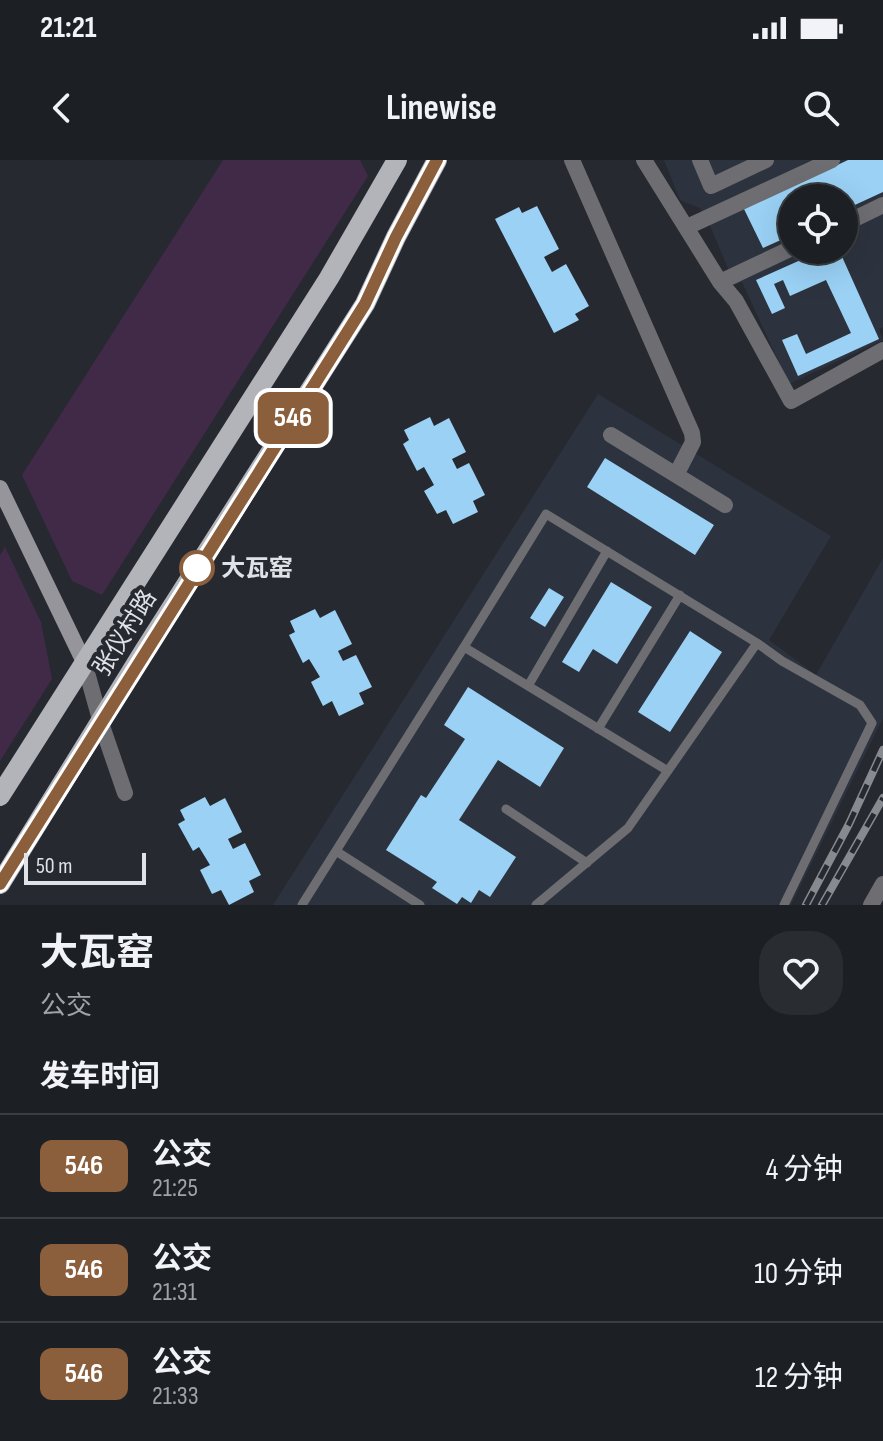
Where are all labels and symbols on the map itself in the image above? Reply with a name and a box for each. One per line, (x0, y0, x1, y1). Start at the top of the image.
line badge: 546 (247, 392, 339, 444)
marker: 大瓦窑 (180, 551, 214, 585)
place label: 大瓦窑 (221, 554, 293, 583)
street label: 张仪村路 (87, 585, 163, 681)
scale bar (24, 849, 146, 885)

